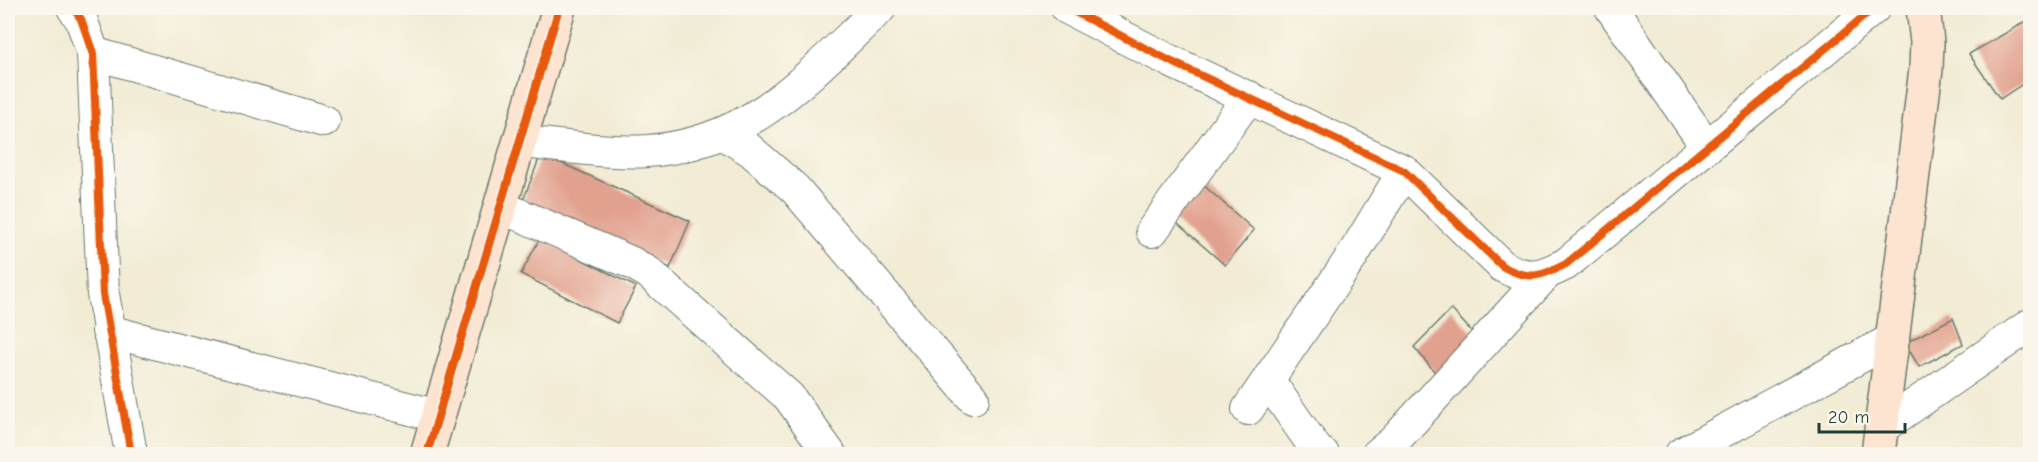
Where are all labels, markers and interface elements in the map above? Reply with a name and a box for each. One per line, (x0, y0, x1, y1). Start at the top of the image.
scale bar (1819, 396, 1904, 434)
text: 20 m (1828, 407, 1869, 428)

